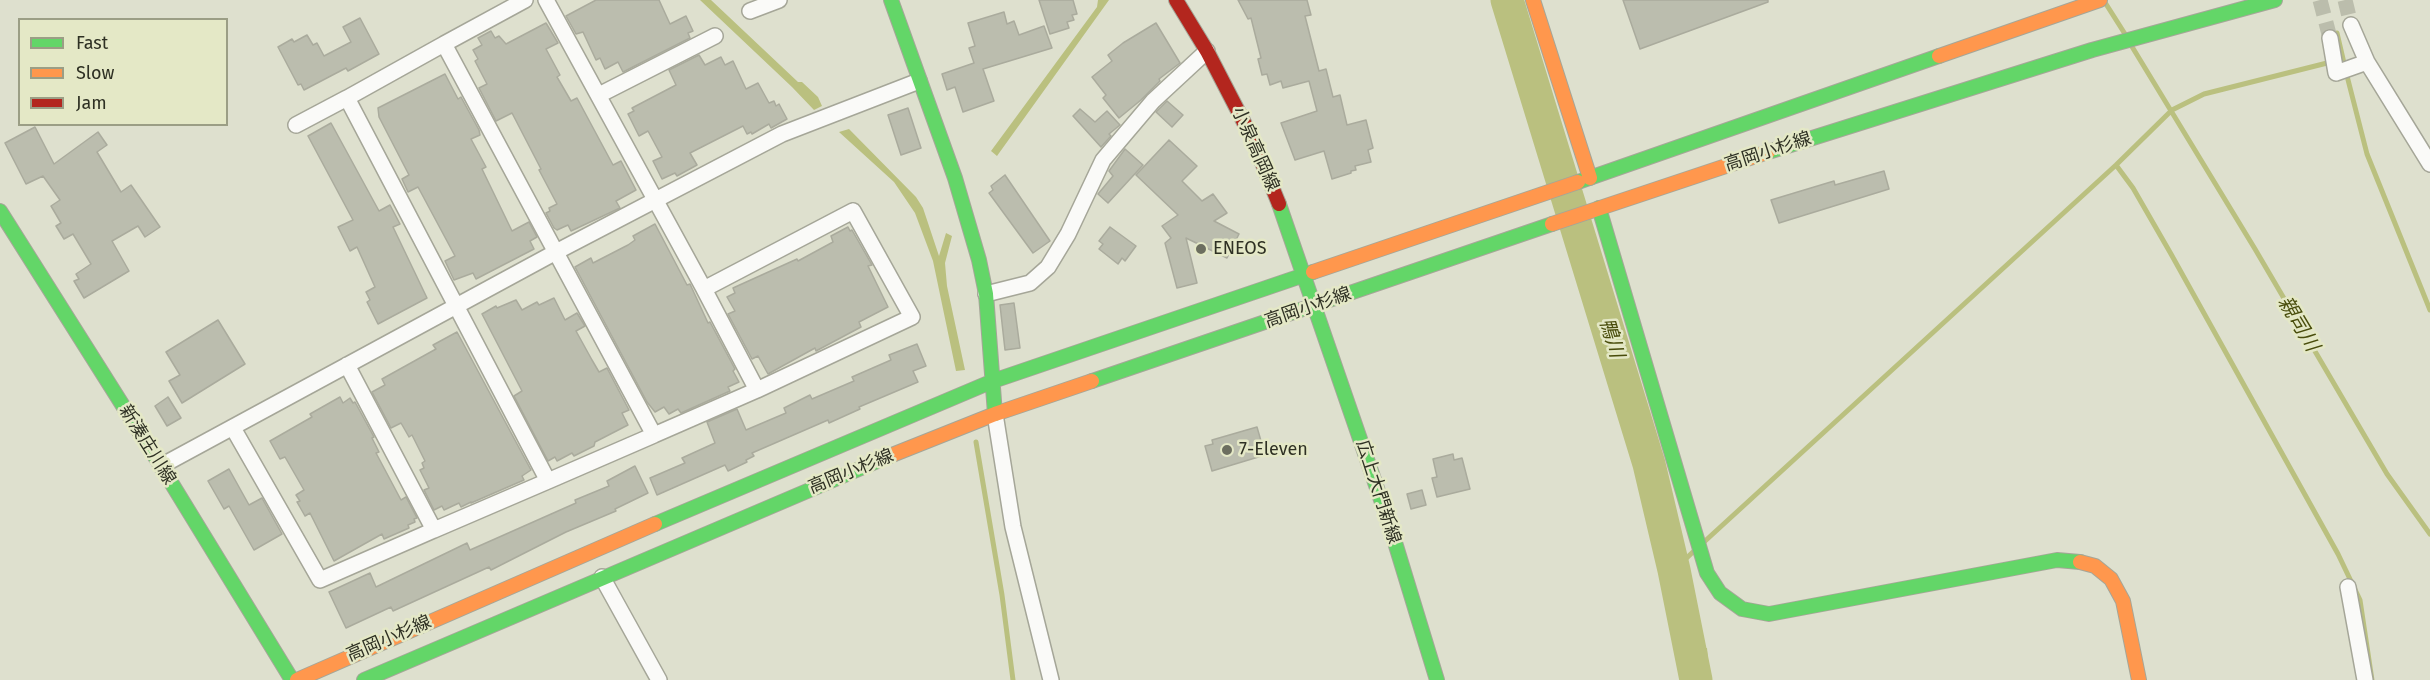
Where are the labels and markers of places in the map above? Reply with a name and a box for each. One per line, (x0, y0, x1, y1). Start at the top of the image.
place label: ENEOS (1213, 238, 1267, 260)
marker: ENEOS (1194, 242, 1208, 256)
place label: 7-Eleven (1239, 439, 1308, 461)
marker: 7-Eleven (1220, 443, 1234, 457)

